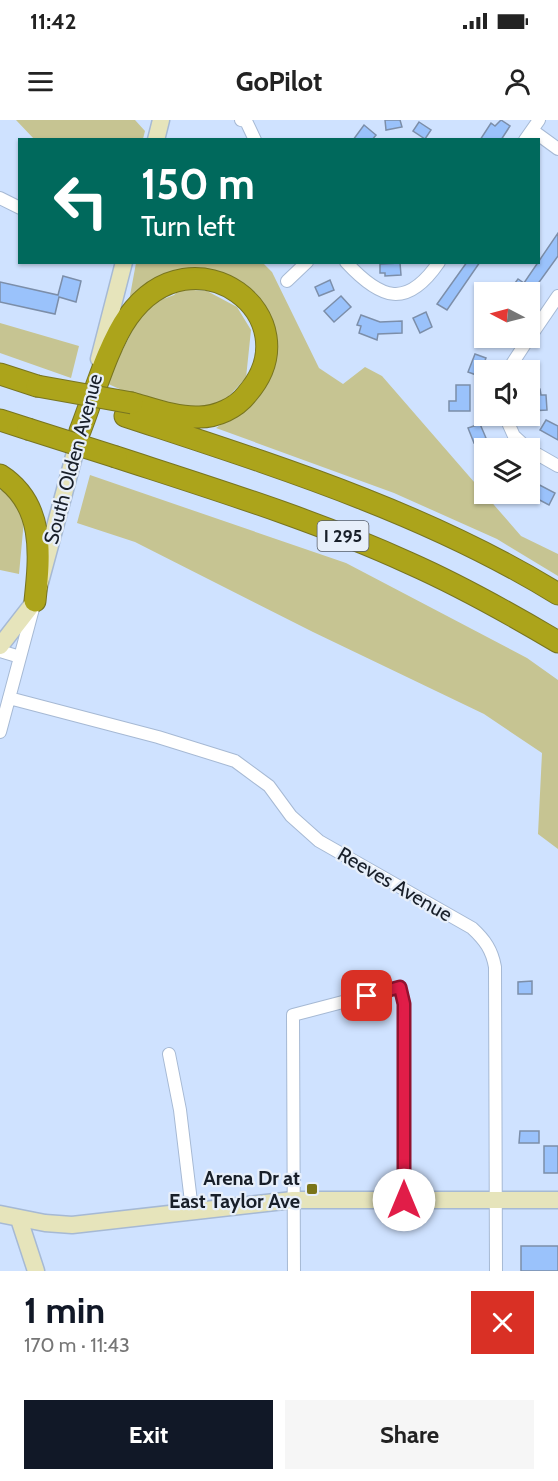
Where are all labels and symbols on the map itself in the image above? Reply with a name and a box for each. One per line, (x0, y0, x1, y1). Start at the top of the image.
north arrow (474, 282, 540, 348)
street label: South Olden Avenue (39, 371, 107, 547)
road number: I 295 (318, 521, 368, 551)
street label: Reeves Avenue (333, 842, 457, 926)
pin (341, 970, 392, 1021)
place label: Arena Dr at East Taylor Ave (169, 1166, 300, 1213)
position arrow (372, 1168, 436, 1232)
marker: Arena Dr at East Taylor Ave (305, 1182, 319, 1196)

